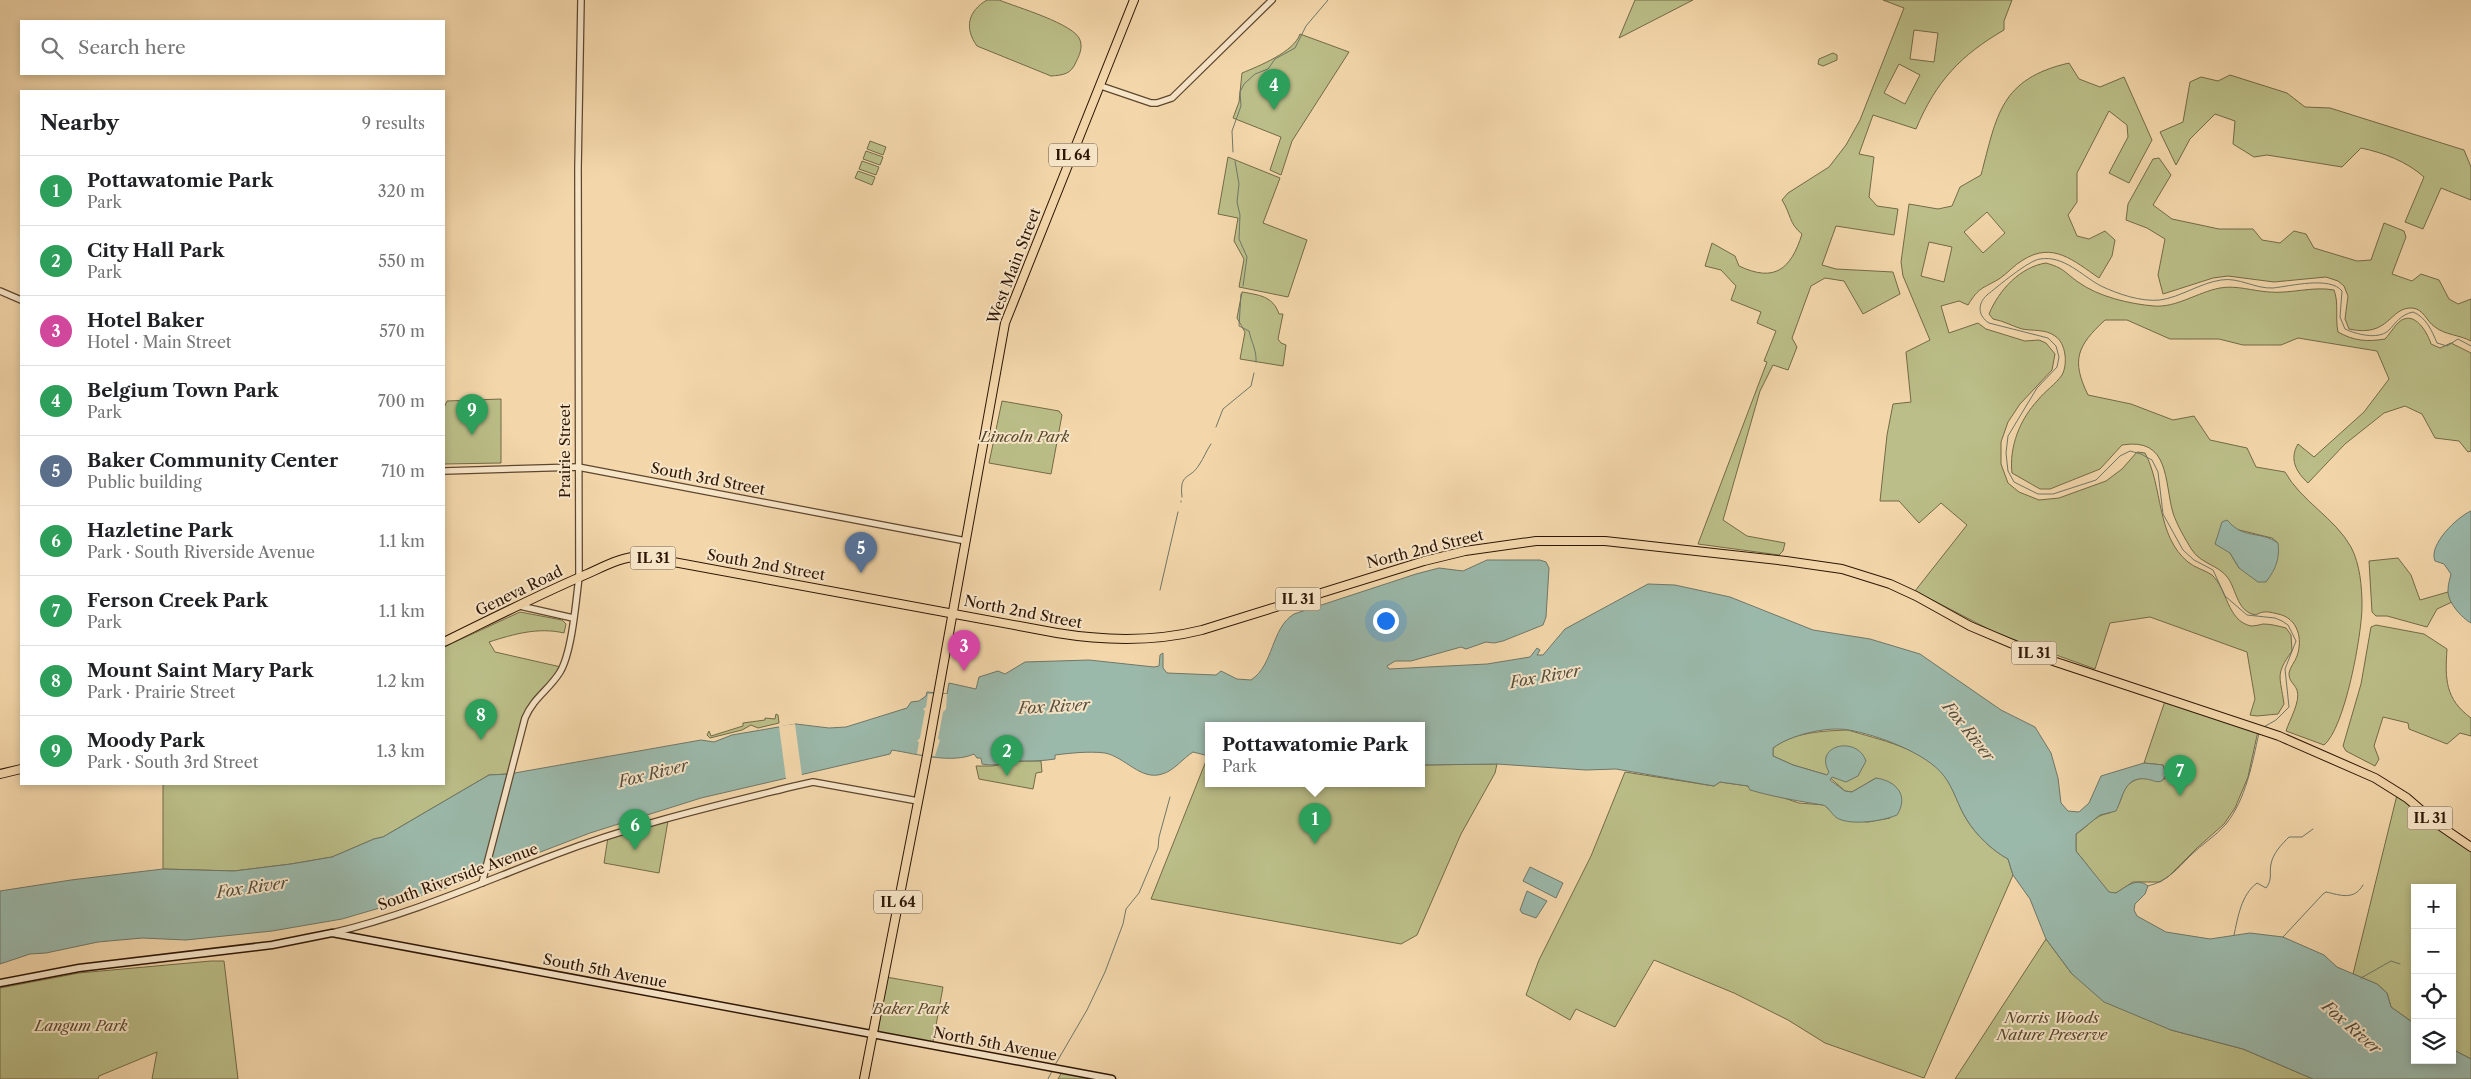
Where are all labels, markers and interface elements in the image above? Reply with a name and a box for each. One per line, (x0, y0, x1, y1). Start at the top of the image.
search box (20, 20, 445, 75)
icon: search (38, 34, 66, 62)
text: Search here (78, 36, 186, 59)
pin: 4 (1258, 69, 1290, 110)
text: Nearby (40, 110, 119, 135)
text: 9 results (362, 113, 425, 133)
road number: IL 64 (1049, 144, 1097, 166)
text: Pottawatomie Park (87, 169, 273, 192)
text: 1 (52, 181, 60, 201)
text: 320 m (378, 181, 425, 201)
text: Park (87, 192, 122, 212)
street label: West Main Street (982, 204, 1045, 327)
text: City Hall Park (87, 239, 224, 262)
text: 2 (51, 251, 61, 271)
text: 550 m (378, 251, 425, 271)
text: Park (87, 262, 122, 282)
text: Hotel Baker (87, 309, 204, 332)
text: 3 (51, 321, 61, 341)
text: 570 m (379, 321, 425, 341)
text: Hotel · Main Street (87, 332, 232, 352)
text: Belgium Town Park (87, 379, 279, 402)
text: 4 (51, 391, 61, 411)
text: 700 m (378, 391, 425, 411)
pin: 9 (456, 394, 488, 435)
text: Park (87, 402, 122, 422)
street label: Prairie Street (555, 403, 574, 498)
park label: Lincoln Park (980, 427, 1070, 446)
text: Baker Community Center (87, 449, 338, 472)
street label: South 3rd Street (649, 458, 768, 499)
text: 5 (52, 461, 60, 481)
text: 710 m (381, 461, 425, 481)
text: Public building (87, 472, 202, 492)
text: Hazletine Park (87, 519, 233, 542)
street label: North 2nd Street (1364, 525, 1486, 572)
text: 6 (51, 531, 61, 551)
text: 1.1 km (379, 531, 425, 551)
pin: 5 (845, 532, 877, 573)
text: Park · South Riverside Avenue (87, 542, 315, 562)
street label: South 2nd Street (705, 545, 827, 584)
road number: IL 31 (630, 546, 676, 570)
street label: Geneva Road (472, 561, 565, 620)
road number: IL 31 (1276, 588, 1320, 610)
text: Ferson Creek Park (87, 589, 268, 612)
street label: North 2nd Street (962, 591, 1084, 632)
text: 7 (52, 601, 60, 621)
text: 1.1 km (379, 601, 425, 621)
your location (1373, 608, 1399, 634)
text: Park (87, 612, 122, 632)
pin: 3 (948, 630, 980, 671)
road number: IL 31 (2012, 641, 2056, 664)
text: Mount Saint Mary Park (87, 659, 314, 682)
water label: Fox River (1506, 660, 1584, 692)
text: 8 (51, 671, 61, 691)
text: 1.2 km (376, 671, 425, 691)
text: Park · Prairie Street (87, 682, 235, 702)
water label: Fox River (1016, 694, 1092, 718)
water label: Fox River (1937, 695, 2000, 766)
pin: 8 (465, 699, 497, 740)
popup (1205, 722, 1425, 787)
text: Moody Park (87, 729, 205, 752)
text: Pottawatomie Park (1222, 733, 1408, 756)
pin: 2 (991, 735, 1023, 776)
text: 9 (51, 741, 61, 761)
text: 1.3 km (377, 741, 425, 761)
text: Park · South 3rd Street (87, 752, 258, 772)
water label: Fox River (614, 754, 692, 792)
pin: 7 (2164, 755, 2196, 796)
text: Park (1222, 756, 1257, 776)
pin: 1 (1299, 803, 1331, 844)
road number: IL 31 (2408, 806, 2452, 830)
pin: 6 (619, 809, 651, 850)
street label: South Riverside Avenue (375, 839, 541, 914)
water label: Fox River (213, 872, 290, 902)
map controls (2411, 884, 2456, 1064)
button: + (2411, 884, 2456, 929)
road number: IL 64 (874, 890, 922, 914)
button: − (2411, 929, 2456, 974)
street label: South 5th Avenue (542, 949, 669, 992)
button: locate (2411, 974, 2456, 1019)
water label: Fox River (2317, 995, 2387, 1059)
park label: Baker Park (871, 999, 950, 1018)
park label: Norris Woods Nature Preserve (1996, 1008, 2108, 1044)
park label: Langum Park (33, 1016, 128, 1035)
button: layers (2411, 1019, 2456, 1064)
street label: North 5th Avenue (932, 1022, 1059, 1065)

